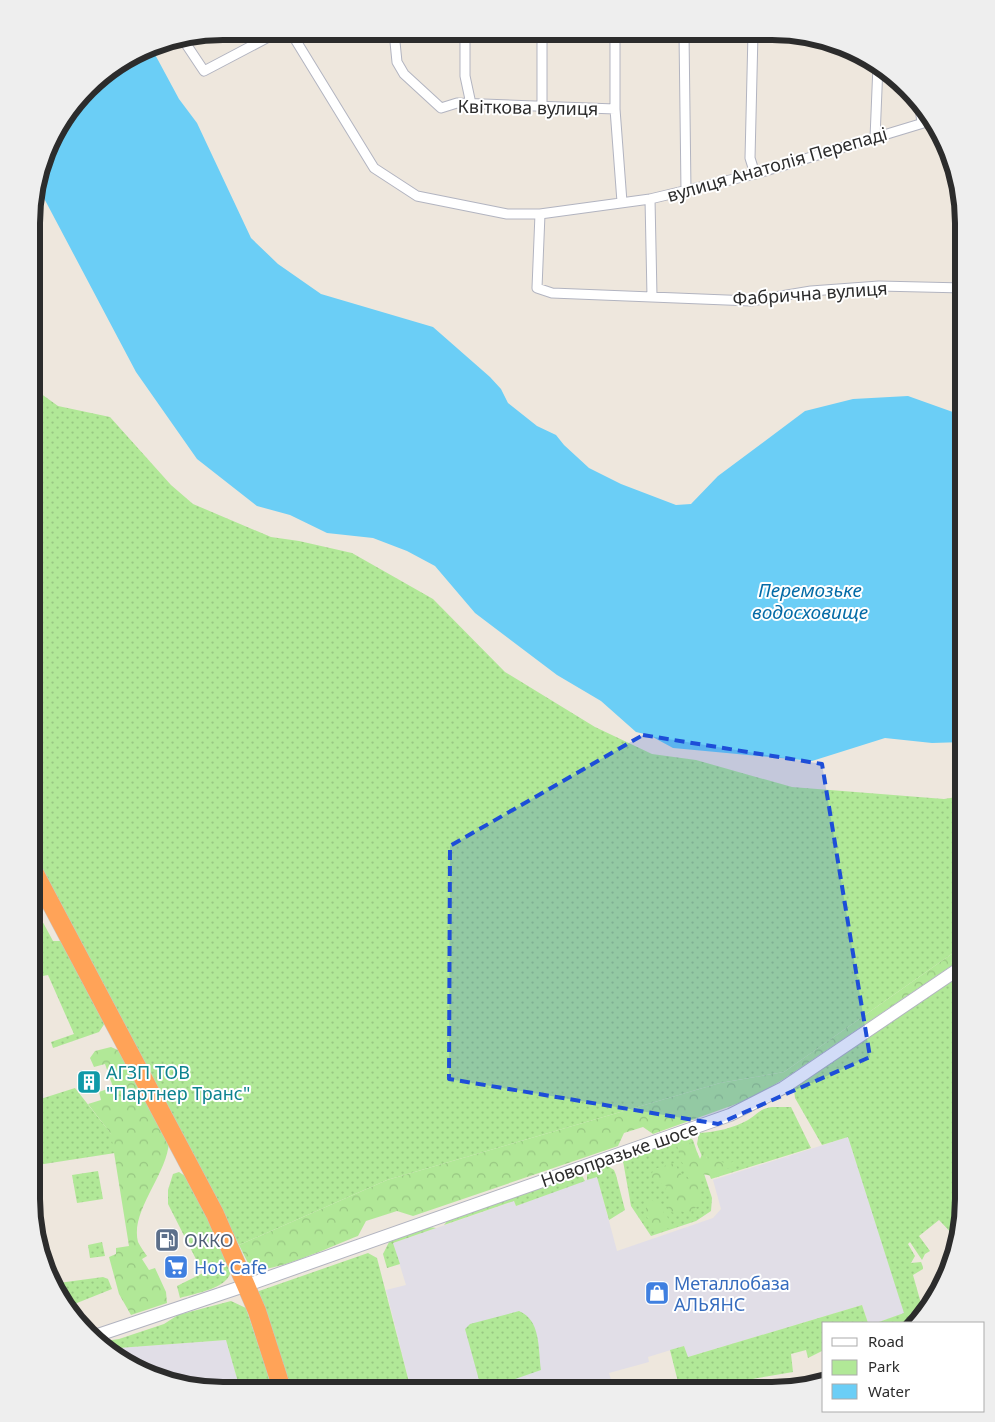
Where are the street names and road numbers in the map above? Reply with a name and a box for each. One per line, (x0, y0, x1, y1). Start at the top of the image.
street label: Квіткова вулиця (458, 94, 598, 120)
street label: вулиця Анатолія Перепаді (664, 121, 890, 207)
street label: Фабрична вулиця (732, 276, 888, 310)
street label: Новопразьке шосе (537, 1116, 701, 1192)

